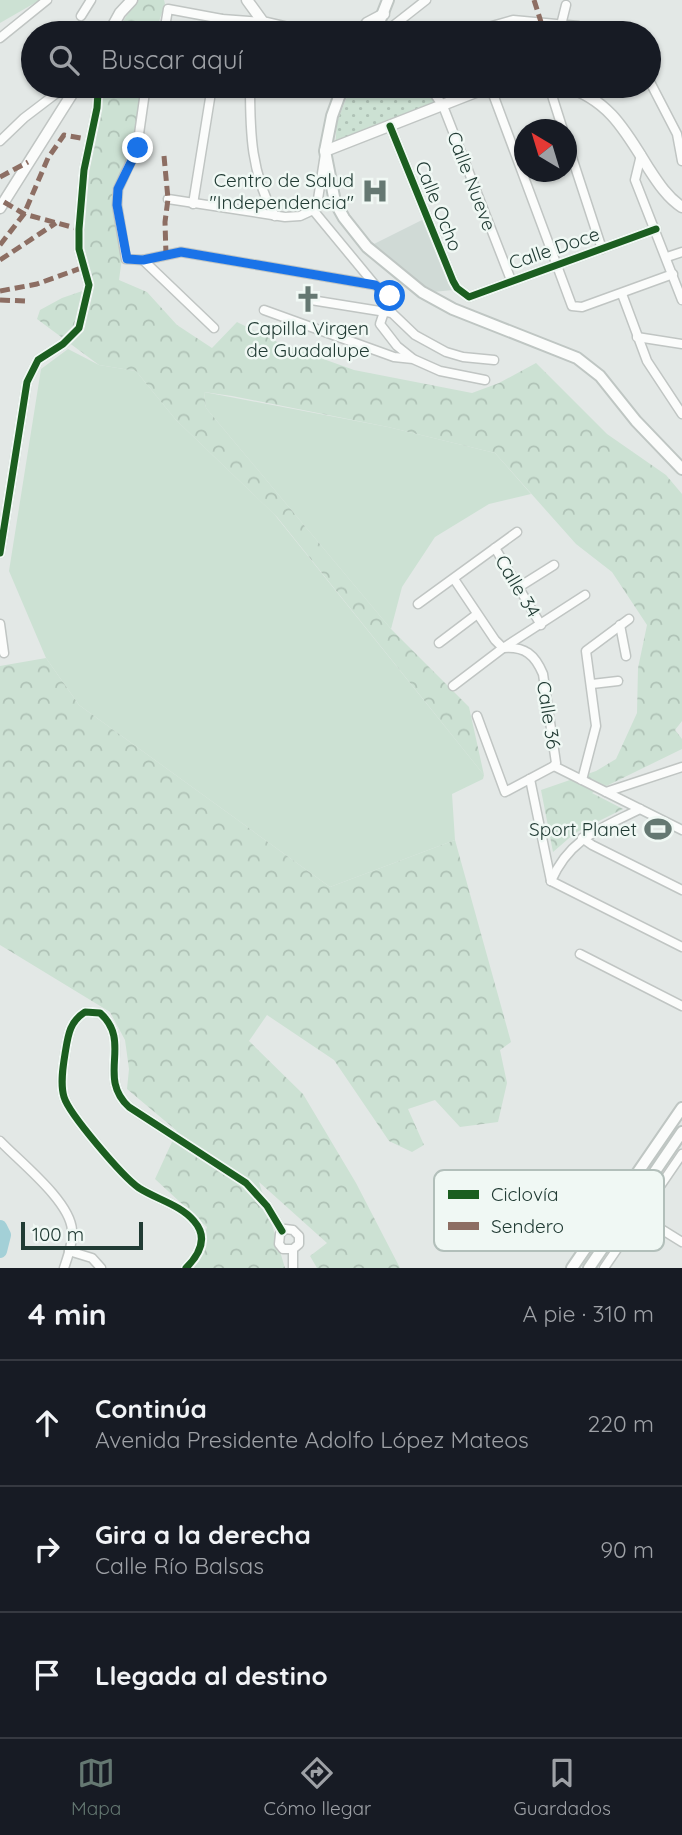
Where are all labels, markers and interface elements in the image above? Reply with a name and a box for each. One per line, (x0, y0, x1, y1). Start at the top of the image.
search box (21, 21, 661, 98)
icon: search (45, 41, 83, 79)
text: Buscar aquí (101, 43, 243, 76)
north arrow (514, 119, 577, 182)
street label: Calle Nueve (442, 128, 502, 234)
route end (122, 132, 153, 163)
street label: Calle Ocho (410, 157, 468, 255)
place label: Centro de Salud "Independencia" (210, 168, 354, 214)
hospital icon: Centro de Salud "Independencia" (360, 176, 390, 206)
street label: Calle Doce (506, 221, 602, 275)
route start (374, 280, 405, 311)
church icon: Capilla Virgen de Guadalupe (293, 284, 323, 314)
place label: Capilla Virgen de Guadalupe (246, 316, 370, 362)
street label: Calle 34 (490, 551, 546, 621)
street label: Calle 36 (532, 679, 566, 751)
sports icon: Sport Planet (643, 814, 673, 844)
place label: Sport Planet (529, 817, 637, 841)
legend (434, 1170, 664, 1251)
text: Ciclovía (491, 1182, 559, 1206)
text: Sendero (491, 1214, 564, 1238)
scale bar (21, 1219, 144, 1251)
text: 100 m (32, 1222, 84, 1246)
text: 4 min (28, 1295, 107, 1333)
text: A pie · 310 m (522, 1299, 654, 1328)
text: Continúa (95, 1392, 207, 1425)
icon: ahead (28, 1404, 66, 1442)
text: 220 m (588, 1409, 654, 1438)
text: Avenida Presidente Adolfo López Mateos (95, 1425, 529, 1454)
text: Gira a la derecha (95, 1518, 311, 1551)
icon: right (28, 1530, 66, 1568)
text: 90 m (600, 1535, 654, 1564)
text: Calle Río Balsas (95, 1551, 264, 1580)
icon: arrive (28, 1656, 66, 1694)
text: Llegada al destino (95, 1659, 328, 1692)
tab: Mapa (71, 1754, 121, 1820)
tab: Cómo llegar (264, 1754, 371, 1820)
tab: Guardados (514, 1754, 611, 1820)

